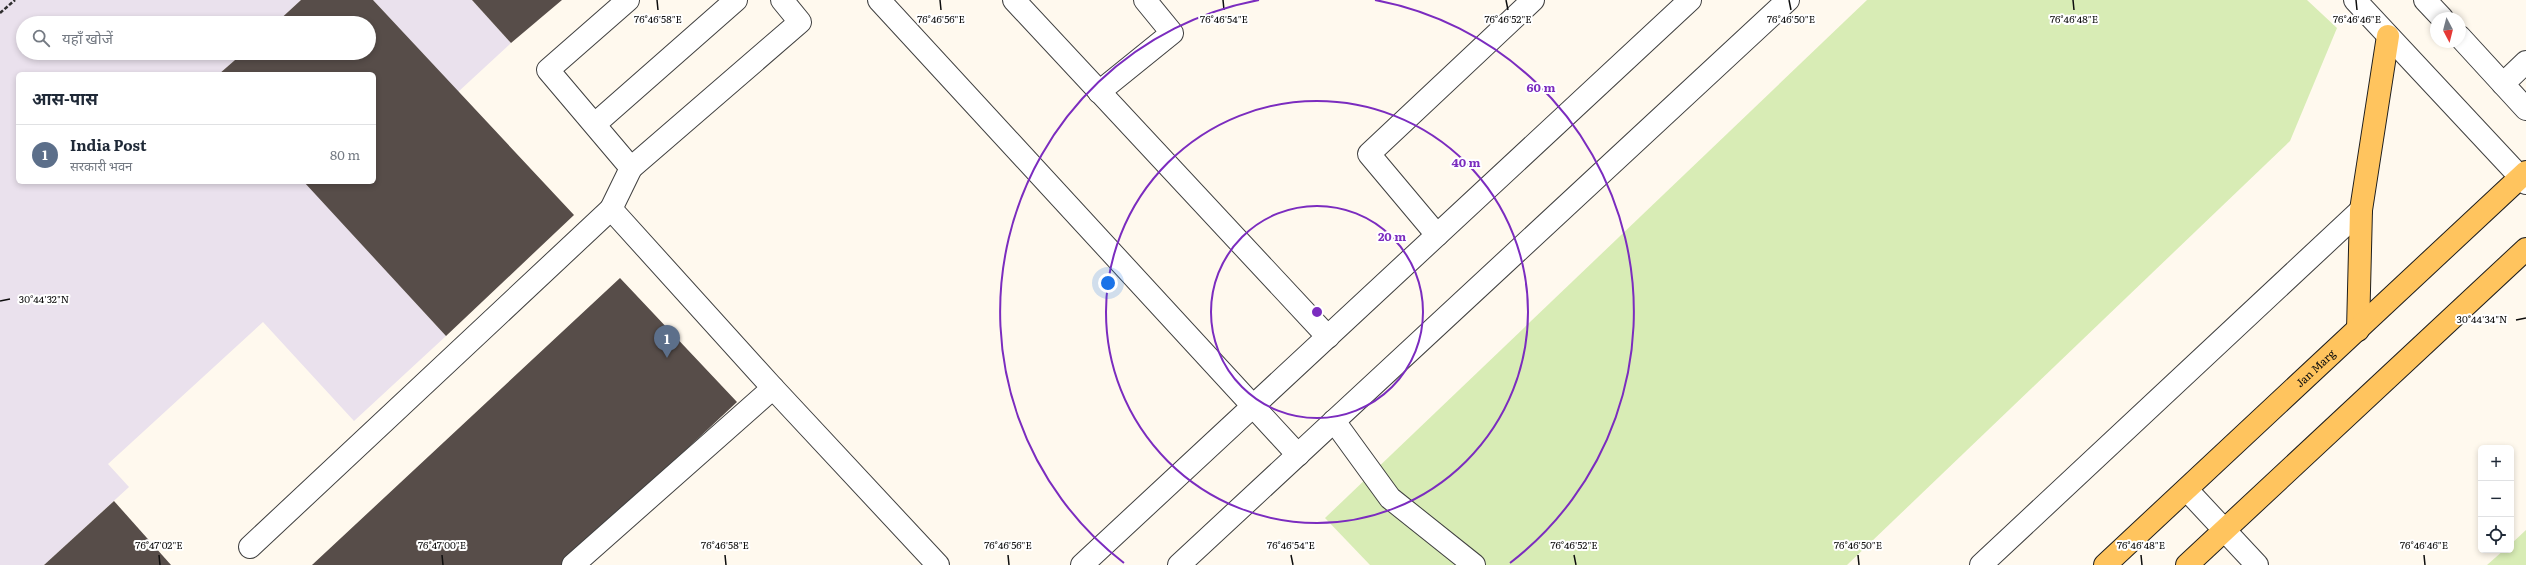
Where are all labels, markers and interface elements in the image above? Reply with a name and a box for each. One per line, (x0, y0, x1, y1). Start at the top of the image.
text: 76°46'58"E (634, 11, 682, 26)
text: 76°46'56"E (917, 11, 965, 26)
text: 76°46'54"E (1200, 11, 1248, 26)
text: 76°46'52"E (1484, 11, 1532, 26)
text: 76°46'50"E (1767, 11, 1815, 26)
text: 76°46'48"E (2050, 11, 2098, 26)
text: 76°46'46"E (2333, 11, 2381, 26)
north arrow (2430, 12, 2466, 48)
search box (16, 16, 376, 60)
text: यहाँ खोजें (62, 26, 113, 49)
icon: search (30, 27, 52, 49)
text: 60 m (1527, 78, 1555, 96)
text: आस-पास (32, 85, 98, 110)
text: India Post (70, 133, 146, 156)
text: 1 (42, 145, 48, 164)
text: 80 m (330, 145, 360, 164)
text: 40 m (1452, 153, 1481, 171)
text: सरकारी भवन (70, 156, 132, 175)
text: 20 m (1378, 227, 1406, 245)
your location (1098, 273, 1118, 293)
text: 30°44'32"N (19, 291, 69, 306)
centre of rings (1310, 305, 1324, 319)
text: 30°44'34"N (2457, 311, 2507, 326)
pin: 1 (654, 325, 680, 358)
street label: Jan Marg (2291, 345, 2339, 390)
map controls (2478, 445, 2514, 553)
button: + (2478, 445, 2514, 481)
button: − (2478, 481, 2514, 517)
button: locate (2478, 517, 2514, 553)
text: 76°47'02"E (135, 537, 183, 552)
text: 76°47'00"E (418, 537, 466, 552)
text: 76°46'58"E (701, 537, 749, 552)
text: 76°46'56"E (984, 537, 1032, 552)
text: 76°46'54"E (1267, 537, 1315, 552)
text: 76°46'52"E (1550, 537, 1598, 552)
text: 76°46'50"E (1834, 537, 1882, 552)
text: 76°46'48"E (2117, 537, 2165, 552)
text: 76°46'46"E (2400, 537, 2448, 552)

